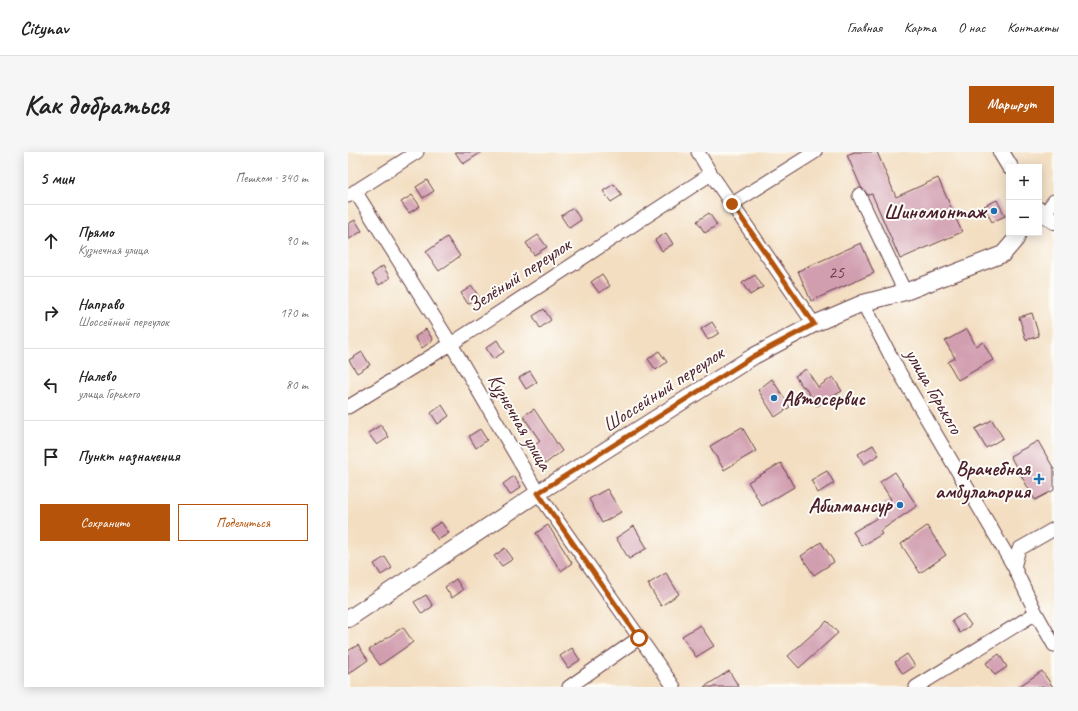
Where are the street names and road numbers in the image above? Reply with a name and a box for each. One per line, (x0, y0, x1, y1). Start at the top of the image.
street label: Зелёный переулок (463, 231, 577, 318)
street label: Шоссейный переулок (598, 340, 730, 438)
street label: улица Горького (899, 343, 969, 439)
street label: Кузнечная улица (481, 369, 558, 477)

